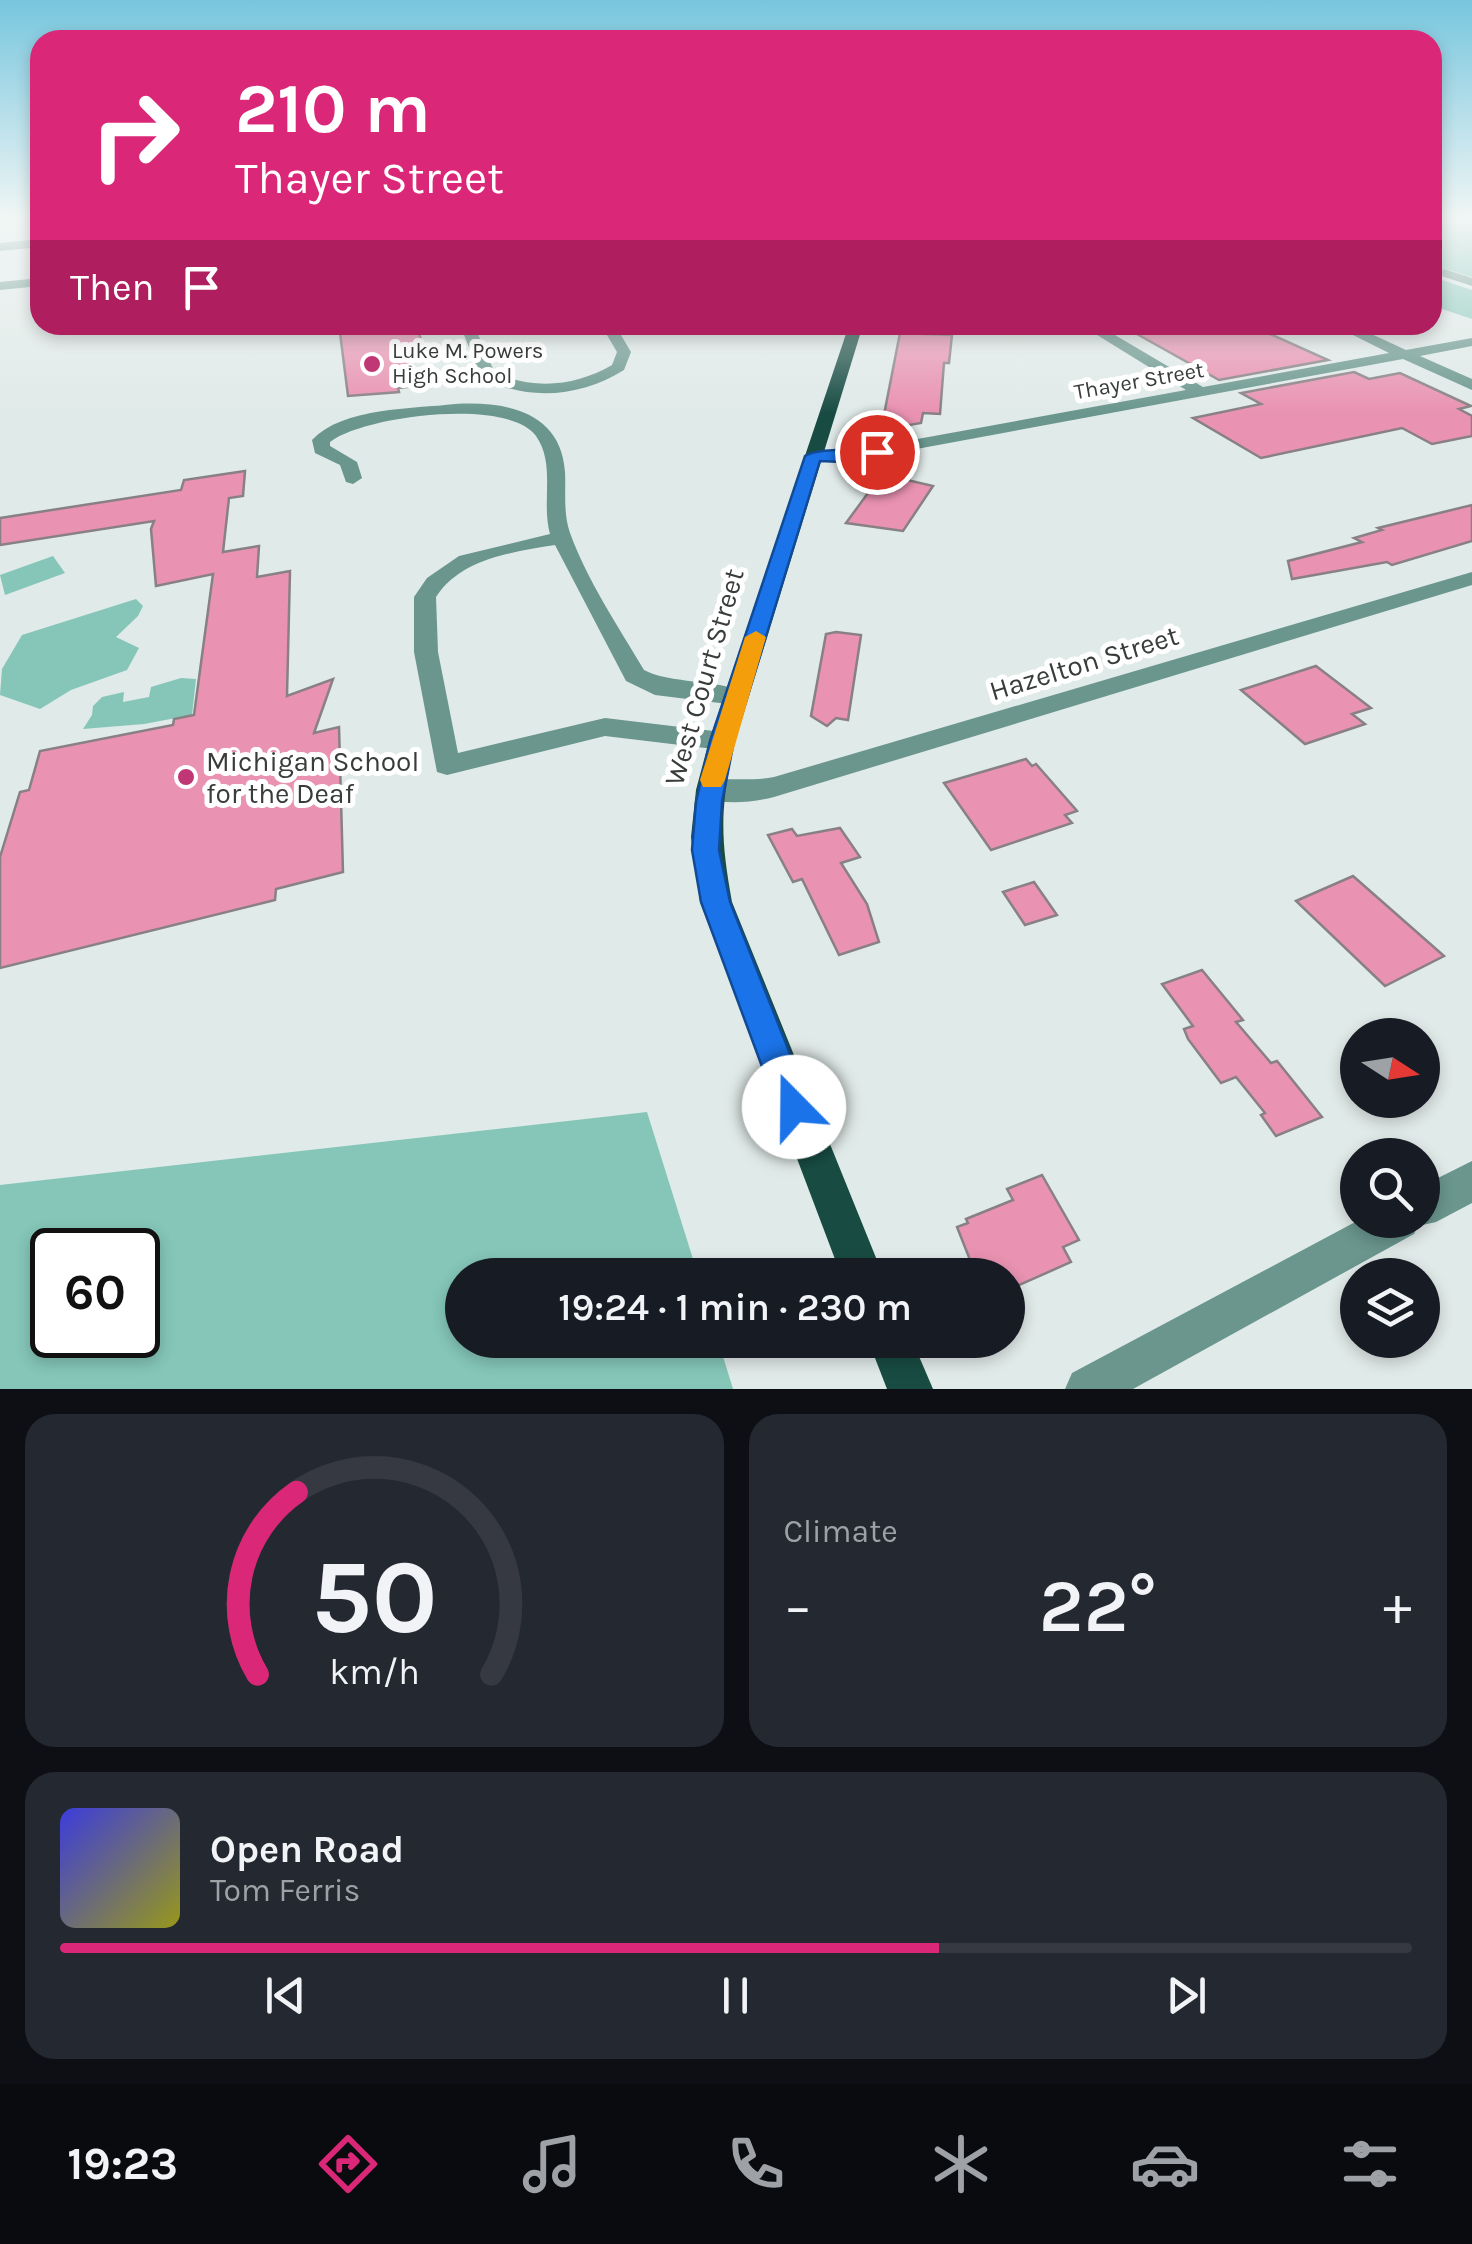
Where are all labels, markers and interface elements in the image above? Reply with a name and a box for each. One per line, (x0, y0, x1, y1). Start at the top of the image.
text: 210 m (235, 68, 431, 150)
icon: right (70, 70, 200, 200)
text: Thayer Street (235, 152, 504, 204)
icon: arrive (174, 260, 229, 315)
text: Then (70, 265, 154, 310)
place label: Luke M. Powers High School (392, 338, 543, 389)
marker: Luke M. Powers High School (361, 353, 383, 375)
street label: Thayer Street (1072, 357, 1206, 405)
pin (835, 410, 920, 495)
icon: arrive (850, 425, 905, 480)
street label: West Court Street (657, 565, 751, 789)
street label: Hazelton Street (986, 619, 1182, 707)
place label: Michigan School for the Deaf (206, 745, 419, 810)
marker: Michigan School for the Deaf (175, 766, 197, 788)
north arrow (1340, 1018, 1440, 1118)
map controls (1340, 1018, 1440, 1358)
position arrow (742, 1055, 846, 1159)
button: search (1340, 1138, 1440, 1238)
speed limit sign: 60 (30, 1228, 160, 1358)
button: layers (1340, 1258, 1440, 1358)
text: 19:24 · 1 min · 230 m (558, 1285, 912, 1330)
text: Climate (784, 1513, 898, 1550)
text: 50 (311, 1537, 437, 1658)
text: 22° (1039, 1562, 1157, 1650)
text: − (784, 1574, 812, 1638)
text: + (1383, 1574, 1412, 1638)
text: km/h (329, 1651, 420, 1693)
text: Open Road (210, 1827, 404, 1872)
text: Tom Ferris (210, 1872, 360, 1909)
icon: previous (258, 1968, 313, 2023)
icon: pause (708, 1968, 763, 2023)
icon: next (1159, 1968, 1214, 2023)
icon: directions (313, 2129, 383, 2199)
icon: music (517, 2129, 587, 2199)
icon: phone (721, 2129, 791, 2199)
icon: climate (926, 2129, 996, 2199)
icon: car (1130, 2129, 1200, 2199)
icon: filters (1335, 2129, 1405, 2199)
text: 19:23 (67, 2138, 178, 2190)

